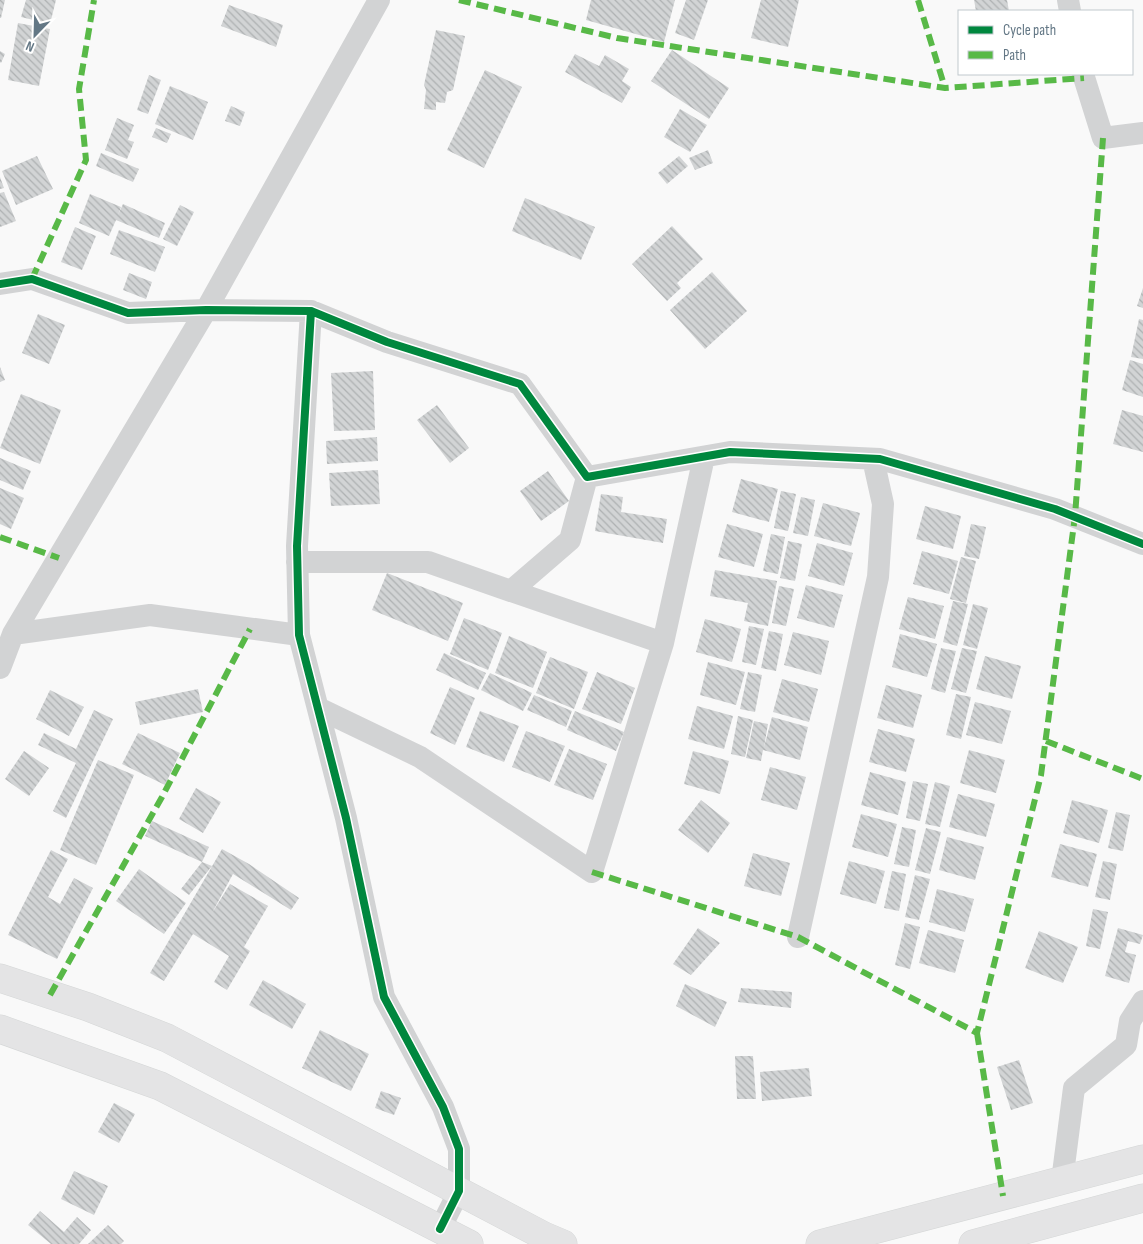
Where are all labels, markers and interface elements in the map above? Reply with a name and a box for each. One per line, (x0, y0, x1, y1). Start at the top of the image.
north arrow (10, 10, 60, 60)
legend (958, 10, 1133, 75)
text: Cycle path (1003, 21, 1056, 40)
text: N (23, 37, 37, 56)
text: Path (1003, 46, 1026, 65)

